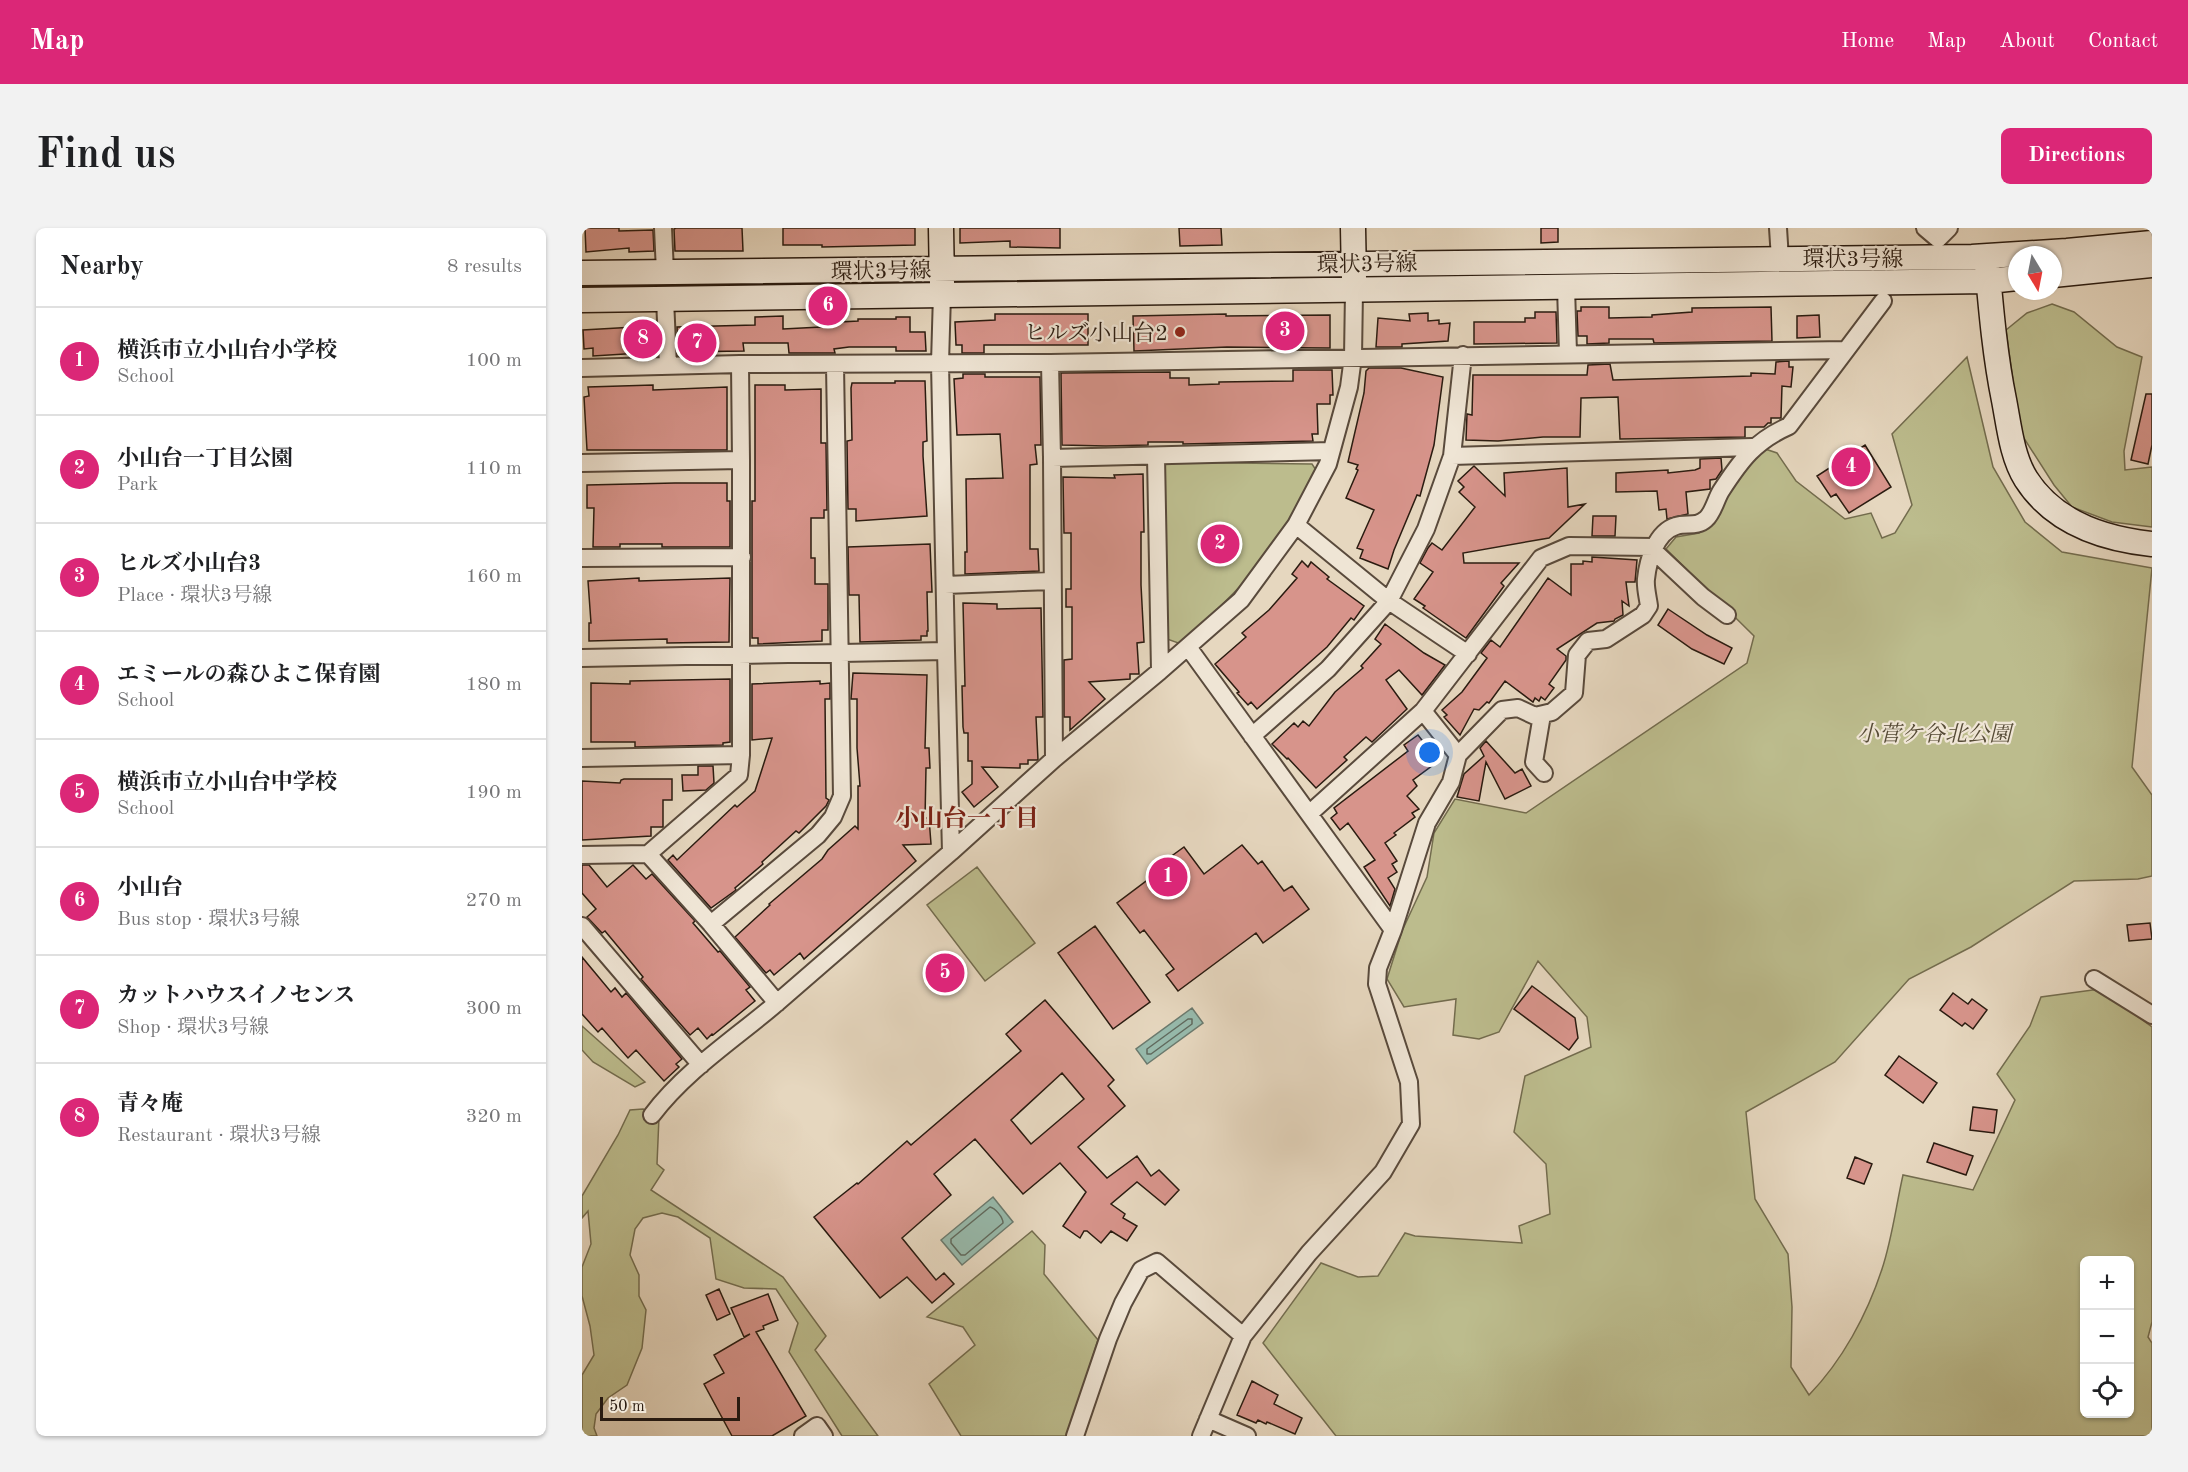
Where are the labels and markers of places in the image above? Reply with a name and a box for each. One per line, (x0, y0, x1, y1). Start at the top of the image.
pin: 6 (808, 284, 848, 328)
pin: 3 (1266, 308, 1304, 354)
pin: 8 (624, 316, 662, 362)
pin: 7 (678, 320, 716, 366)
place label: ヒルズ小山台2 (1024, 321, 1168, 345)
marker: ヒルズ小山台2 (1173, 325, 1187, 339)
pin: 4 (1832, 444, 1870, 490)
pin: 2 (1200, 522, 1240, 566)
pin: 1 (1148, 854, 1188, 900)
pin: 5 (926, 950, 964, 996)

